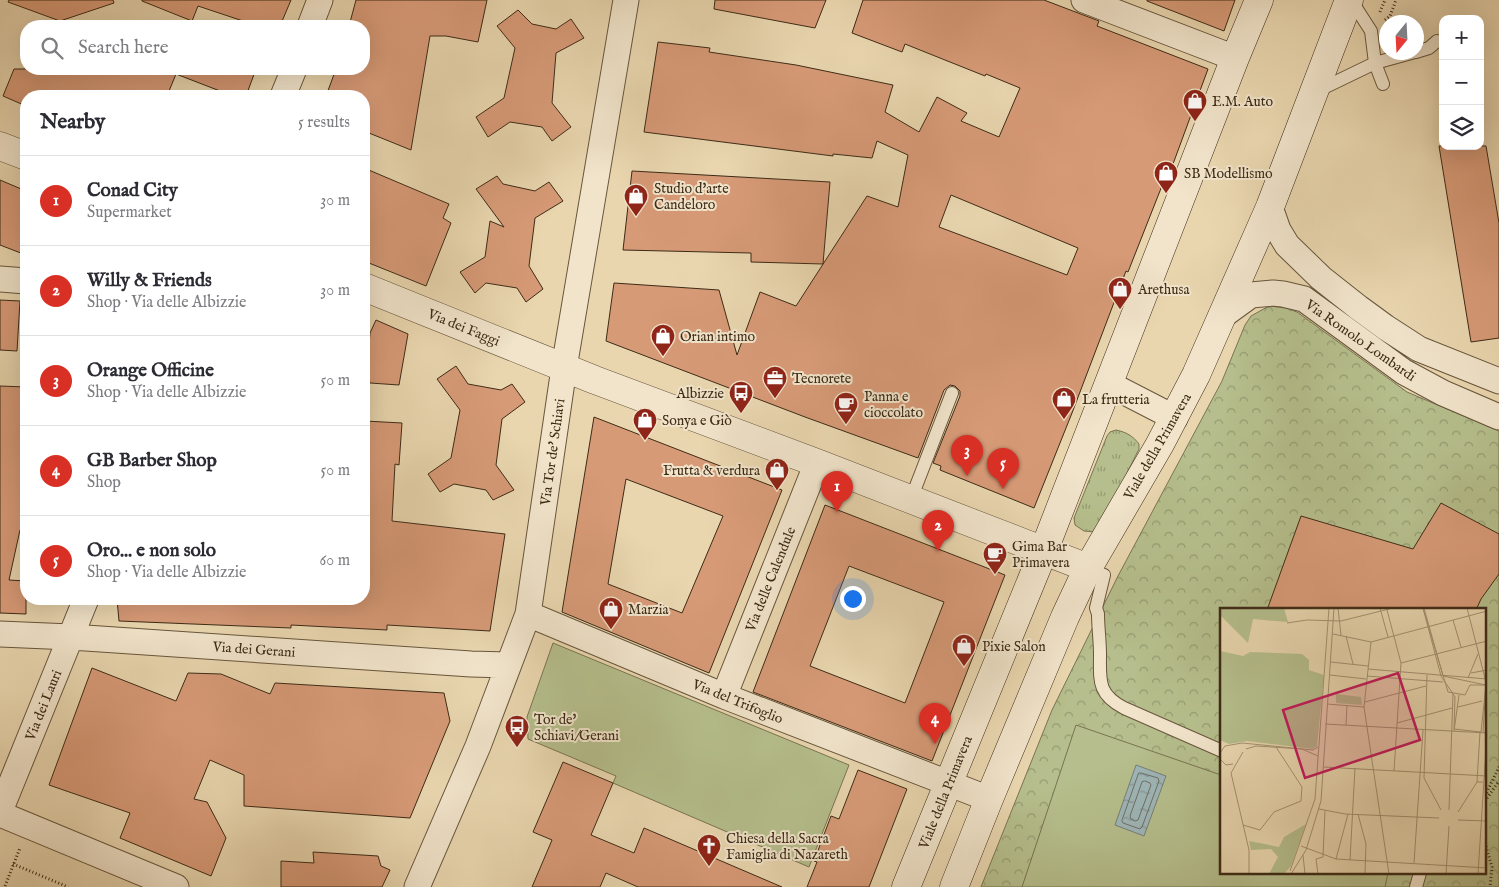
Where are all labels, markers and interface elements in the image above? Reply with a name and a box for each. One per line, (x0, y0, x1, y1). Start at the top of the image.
north arrow (1379, 15, 1424, 60)
map controls (1439, 15, 1484, 150)
button: + (1439, 15, 1484, 60)
search box (20, 20, 370, 75)
icon: search (38, 34, 66, 62)
text: Search here (78, 36, 169, 60)
button: − (1439, 60, 1484, 105)
shop icon: E.M. Auto (1182, 88, 1208, 122)
place label: E.M. Auto (1212, 93, 1273, 111)
button: layers (1439, 105, 1484, 150)
text: Nearby (40, 109, 105, 136)
text: 5 results (298, 113, 350, 133)
shop icon: SB Modellismo (1153, 160, 1179, 194)
place label: SB Modellismo (1184, 165, 1273, 183)
text: Conad City (87, 179, 178, 203)
place label: Studio d'arte Candeloro (654, 180, 729, 214)
shop icon: Studio d'arte Candeloro (623, 183, 649, 217)
text: 1 (53, 191, 59, 211)
text: 30 m (320, 191, 350, 211)
text: Supermarket (87, 203, 172, 223)
text: Willy & Friends (87, 269, 212, 293)
shop icon: Arethusa (1107, 276, 1133, 310)
text: 2 (52, 281, 60, 301)
text: 30 m (320, 281, 350, 301)
place label: Arethusa (1137, 281, 1190, 299)
text: Shop · Via delle Albizzie (87, 293, 246, 313)
street label: Via Romolo Lombardi (1301, 295, 1419, 386)
street label: Via dei Faggi (424, 305, 503, 351)
shop icon: Orian intimo (650, 323, 676, 357)
place label: Orian intimo (680, 328, 756, 346)
text: Orange Officine (87, 359, 214, 383)
office icon: Tecnorete (762, 365, 788, 399)
place label: Tecnorete (792, 370, 852, 388)
text: 3 (53, 371, 59, 391)
text: 50 m (321, 371, 350, 391)
bus stop icon: Albizzie (728, 380, 754, 414)
text: Shop · Via delle Albizzie (87, 383, 246, 403)
place label: Albizzie (675, 385, 725, 403)
shop icon: La frutteria (1051, 386, 1077, 420)
place label: Panna e cioccolato (864, 388, 923, 422)
street label: Viale della Primavera (1119, 389, 1196, 504)
cafe icon: Panna e cioccolato (833, 391, 859, 425)
place label: La frutteria (1082, 391, 1150, 409)
street label: Via Tor de' Schiavi (536, 397, 569, 508)
shop icon: Sonya e Giò (632, 407, 658, 441)
place label: Sonya e Giò (662, 412, 732, 430)
pin: 3 (951, 435, 983, 476)
pin: 5 (987, 448, 1019, 489)
text: GB Barber Shop (87, 449, 217, 473)
shop icon: Frutta & verdura (764, 457, 790, 491)
text: 4 (52, 461, 60, 481)
text: 50 m (321, 461, 350, 481)
place label: Frutta & verdura (663, 462, 761, 480)
pin: 1 (821, 471, 853, 512)
text: Shop (87, 473, 121, 493)
pin: 2 (922, 510, 954, 551)
street label: Via delle Calendule (741, 524, 800, 635)
place label: Gima Bar Primavera (1012, 538, 1070, 572)
text: Oro... e non solo (87, 539, 216, 563)
cafe icon: Gima Bar Primavera (982, 541, 1008, 575)
text: 5 (53, 551, 59, 571)
text: 60 m (320, 551, 350, 571)
text: Shop · Via delle Albizzie (87, 563, 246, 583)
your location (840, 586, 866, 612)
shop icon: Marzia (598, 596, 624, 630)
place label: Marzia (628, 601, 670, 619)
inset map (1220, 608, 1486, 874)
shop icon: Pixie Salon (951, 633, 977, 667)
street label: Via dei Gerani (211, 638, 296, 662)
place label: Pixie Salon (982, 638, 1046, 656)
street label: Via dei Lauri (21, 667, 66, 744)
street label: Via del Trifoglio (689, 675, 786, 728)
pin: 4 (919, 703, 951, 744)
place label: Tor de' Schiavi/Gerani (534, 711, 619, 745)
bus stop icon: Tor de' Schiavi/Gerani (504, 714, 530, 748)
street label: Viale della Primavera (915, 732, 977, 852)
place label: Chiesa della Sacra Famiglia di Nazareth (726, 830, 849, 864)
church icon: Chiesa della Sacra Famiglia di Nazareth (696, 833, 722, 867)

